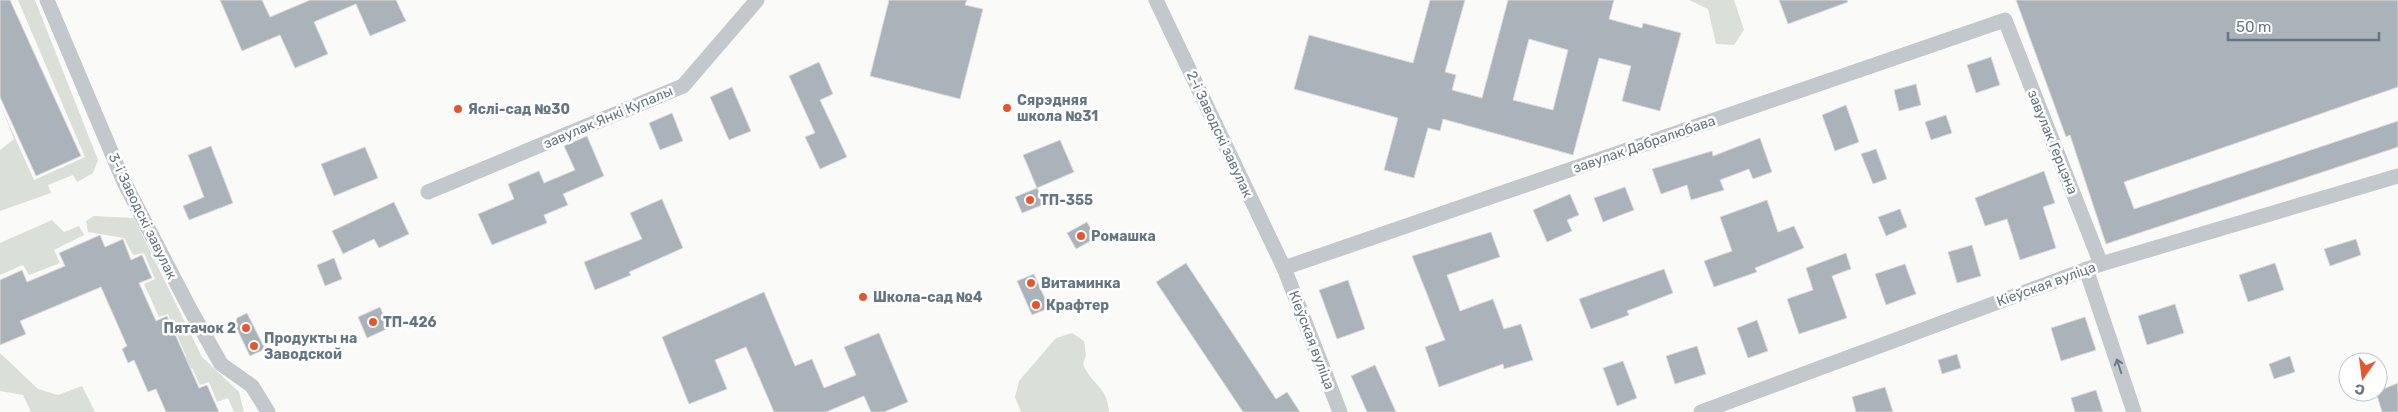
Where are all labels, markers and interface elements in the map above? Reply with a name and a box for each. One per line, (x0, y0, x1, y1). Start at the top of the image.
scale bar (2228, 10, 2379, 42)
text: 50 m (2236, 18, 2271, 36)
street label: 2-і Заводскі завулак (1183, 68, 1257, 201)
street label: завулак Янкі Купалы (541, 83, 675, 152)
street label: завулак Герцэна (2024, 87, 2081, 197)
place label: Сярэдняя школа №31 (1017, 92, 1098, 125)
place label: Яслі-сад №30 (468, 101, 570, 118)
marker: Сярэдняя школа №31 (1001, 102, 1013, 114)
marker: Яслі-сад №30 (452, 103, 464, 115)
street label: завулак Дабралюбава (1571, 112, 1718, 177)
street label: 3-і Заводскі завулак (105, 150, 181, 282)
place label: ТП-355 (1040, 192, 1093, 209)
marker: ТП-355 (1024, 194, 1036, 206)
place label: Ромашка (1091, 228, 1156, 245)
marker: Ромашка (1075, 230, 1087, 242)
street label: Кіеўская вуліца (1994, 259, 2098, 310)
place label: Витаминка (1041, 275, 1120, 292)
marker: Витаминка (1025, 277, 1037, 289)
street label: Кіеўская вуліца (1285, 288, 1338, 392)
place label: Школа-сад №4 (873, 289, 983, 306)
marker: Школа-сад №4 (857, 291, 869, 303)
place label: Крафтер (1046, 297, 1109, 314)
marker: Крафтер (1030, 299, 1042, 311)
place label: ТП-426 (383, 314, 437, 331)
marker: ТП-426 (367, 316, 379, 328)
place label: Пятачок 2 (164, 320, 236, 337)
marker: Пятачок 2 (240, 322, 252, 334)
place label: Продукты на Заводской (264, 330, 357, 363)
marker: Продукты на Заводской (248, 340, 260, 352)
north arrow (2338, 352, 2388, 402)
one-way arrow (2113, 358, 2123, 374)
text: С (2353, 380, 2367, 399)

